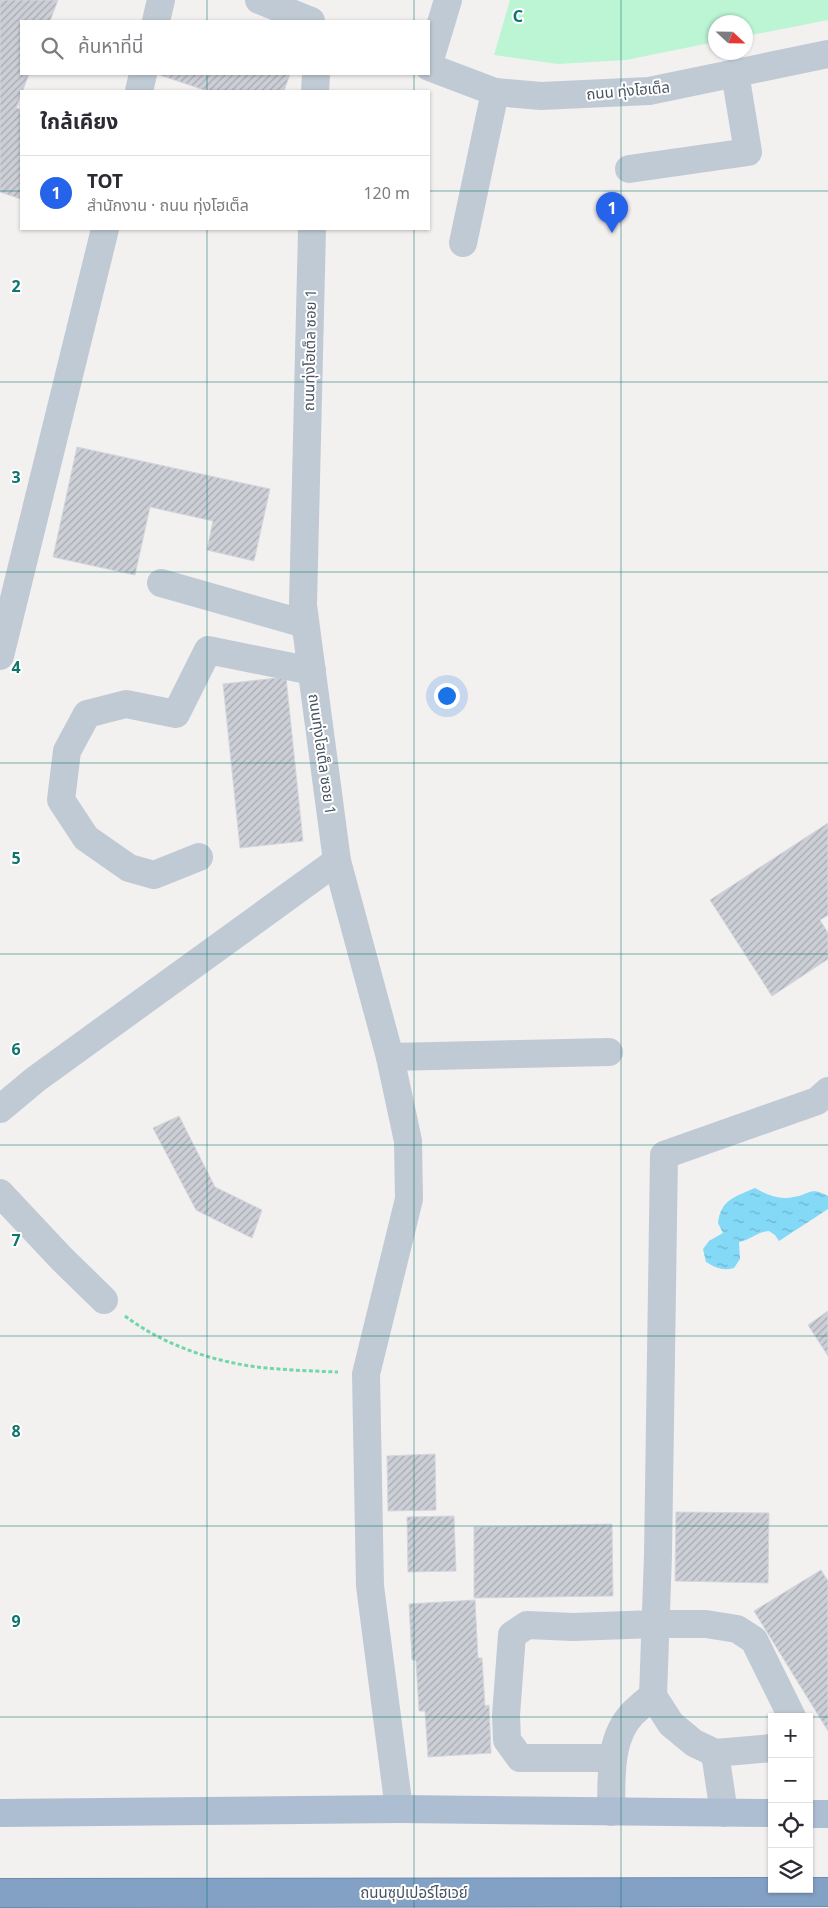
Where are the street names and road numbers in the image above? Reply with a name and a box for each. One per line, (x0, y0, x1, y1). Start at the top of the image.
street label: ถนน ทุ่งโฮเต็ล (585, 76, 671, 104)
street label: ถนนทุ่งโฮเต็ล ซอย 1 (298, 289, 320, 411)
street label: ถนนทุ่งโฮเต็ล ซอย 1 (305, 692, 341, 816)
street label: ถนนซุปเปอร์ไฮเวย์ (360, 1882, 468, 1902)

